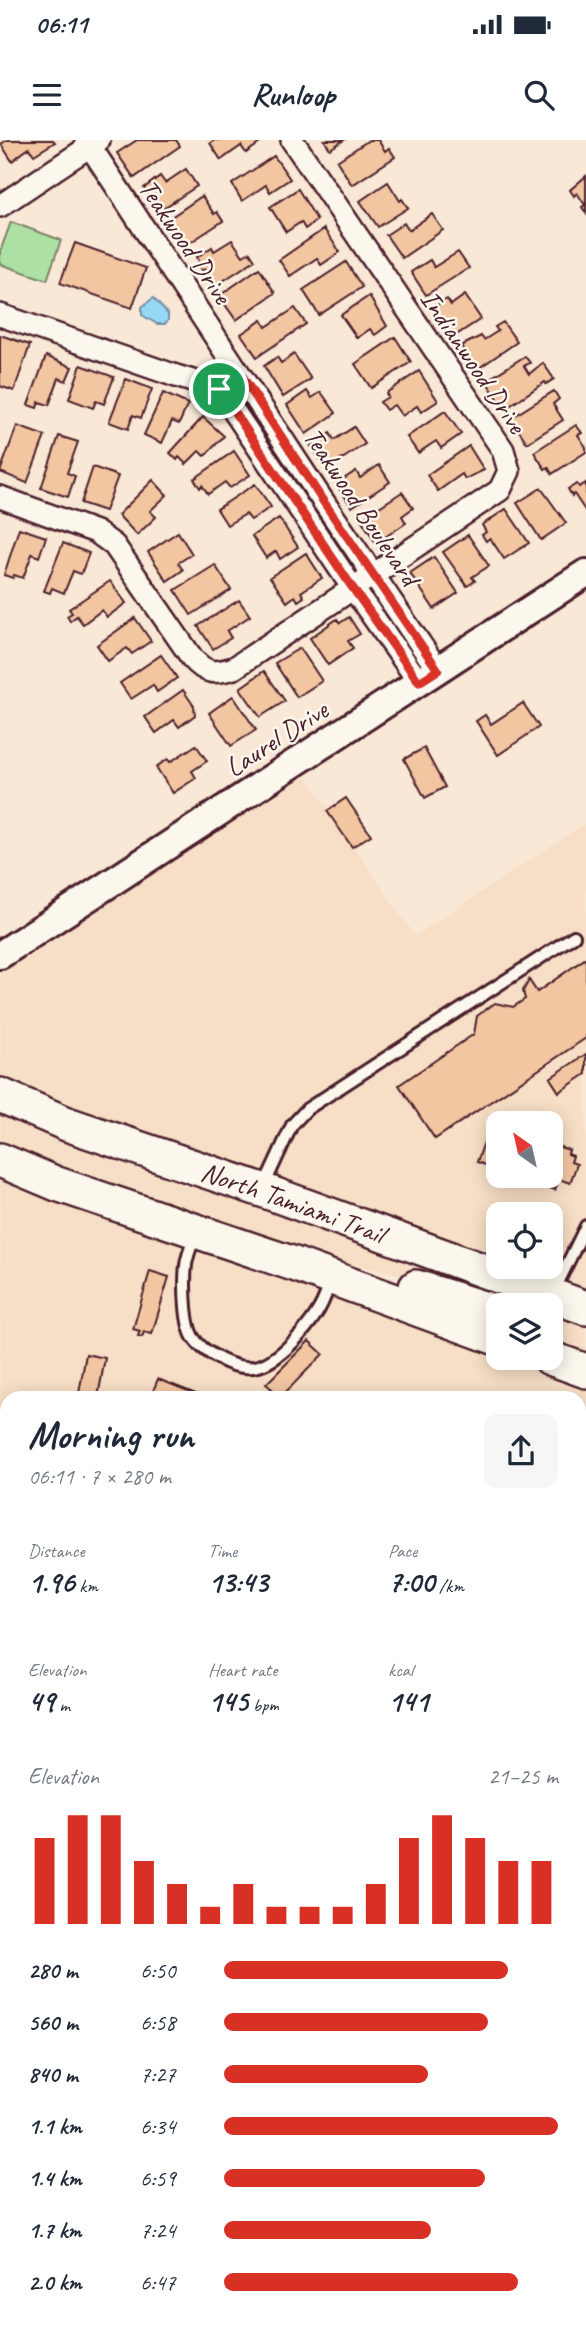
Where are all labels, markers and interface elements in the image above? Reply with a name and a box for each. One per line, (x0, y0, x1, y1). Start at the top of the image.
text: 06:11 (35, 8, 88, 41)
text: Runloop (251, 74, 335, 115)
icon: menu (28, 76, 66, 114)
icon: search (520, 76, 558, 114)
street label: Teakwood Drive (131, 172, 241, 312)
street label: Indianwood Drive (413, 283, 535, 441)
pin (189, 359, 249, 419)
icon: arrive (200, 370, 238, 408)
street label: Teakwood Boulevard (296, 421, 430, 595)
street label: Laurel Drive (218, 691, 336, 785)
north arrow (486, 1111, 564, 1188)
map controls (486, 1111, 563, 1370)
street label: North Tamiami Trail (197, 1154, 394, 1253)
button: locate (486, 1202, 563, 1279)
button: layers (486, 1293, 563, 1370)
text: Morning run (28, 1412, 194, 1459)
button: share (484, 1414, 558, 1488)
text: 06:11 · 7 × 280 m (28, 1462, 171, 1491)
text: Distance (28, 1539, 85, 1563)
text: Time (208, 1539, 237, 1563)
text: Pace (388, 1539, 417, 1563)
text: 1.96 (28, 1563, 75, 1601)
text: 13:43 (208, 1563, 268, 1601)
text: 7:00 (388, 1563, 434, 1601)
text: km (75, 1574, 98, 1598)
text: /km (434, 1574, 464, 1598)
text: Elevation (28, 1658, 86, 1682)
text: Heart rate (208, 1658, 277, 1682)
text: kcal (388, 1658, 413, 1682)
text: 49 (28, 1682, 55, 1720)
text: 145 (208, 1682, 248, 1720)
text: 141 (388, 1682, 429, 1720)
text: m (55, 1693, 70, 1717)
text: bpm (248, 1693, 279, 1717)
text: Elevation (28, 1762, 99, 1791)
text: 21–25 m (488, 1762, 558, 1791)
text: 280 m (28, 1956, 78, 1985)
text: 6:50 (140, 1956, 176, 1985)
text: 560 m (28, 2008, 78, 2037)
text: 6:58 (140, 2008, 176, 2037)
text: 840 m (28, 2060, 78, 2089)
text: 7:27 (140, 2060, 176, 2089)
text: 1.1 km (28, 2112, 82, 2141)
text: 6:34 (140, 2112, 176, 2141)
text: 1.4 km (28, 2164, 82, 2193)
text: 6:59 (140, 2164, 176, 2193)
text: 1.7 km (28, 2216, 81, 2245)
text: 7:24 (140, 2216, 176, 2245)
text: 2.0 km (28, 2268, 82, 2297)
text: 6:47 (140, 2268, 176, 2297)

